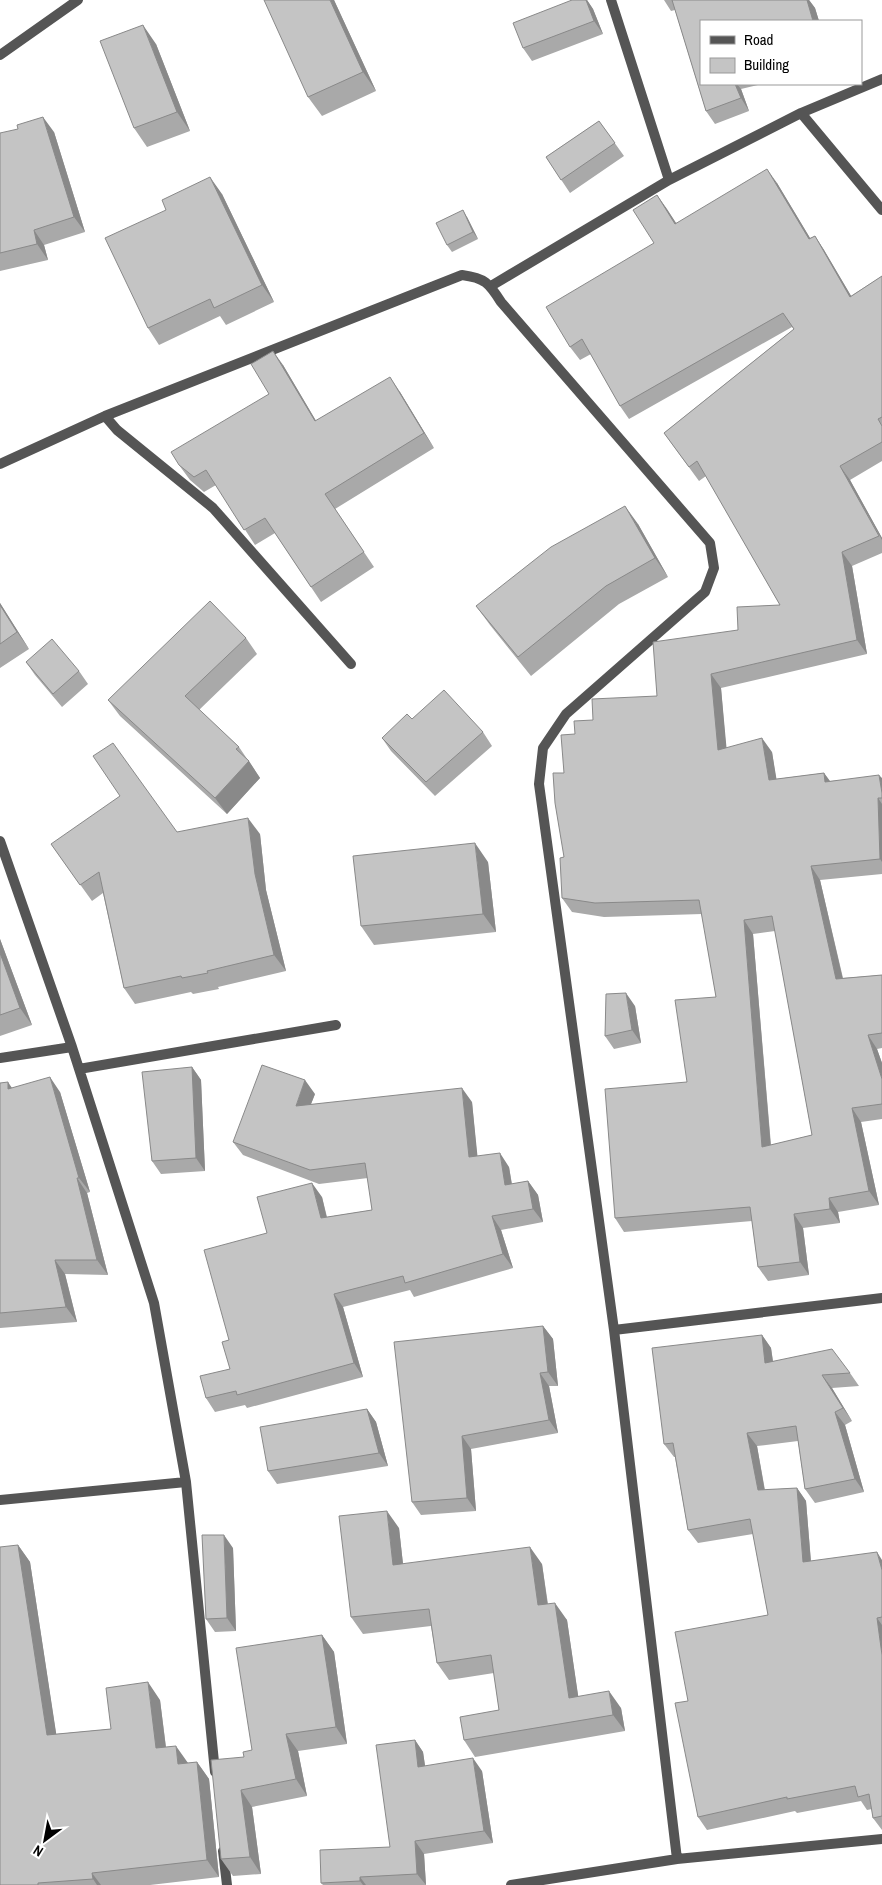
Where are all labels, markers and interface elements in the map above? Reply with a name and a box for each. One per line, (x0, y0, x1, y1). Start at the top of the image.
legend (700, 20, 862, 85)
text: Road (744, 29, 773, 50)
text: Building (744, 54, 789, 75)
north arrow (20, 1815, 70, 1865)
text: N (30, 1841, 46, 1861)

